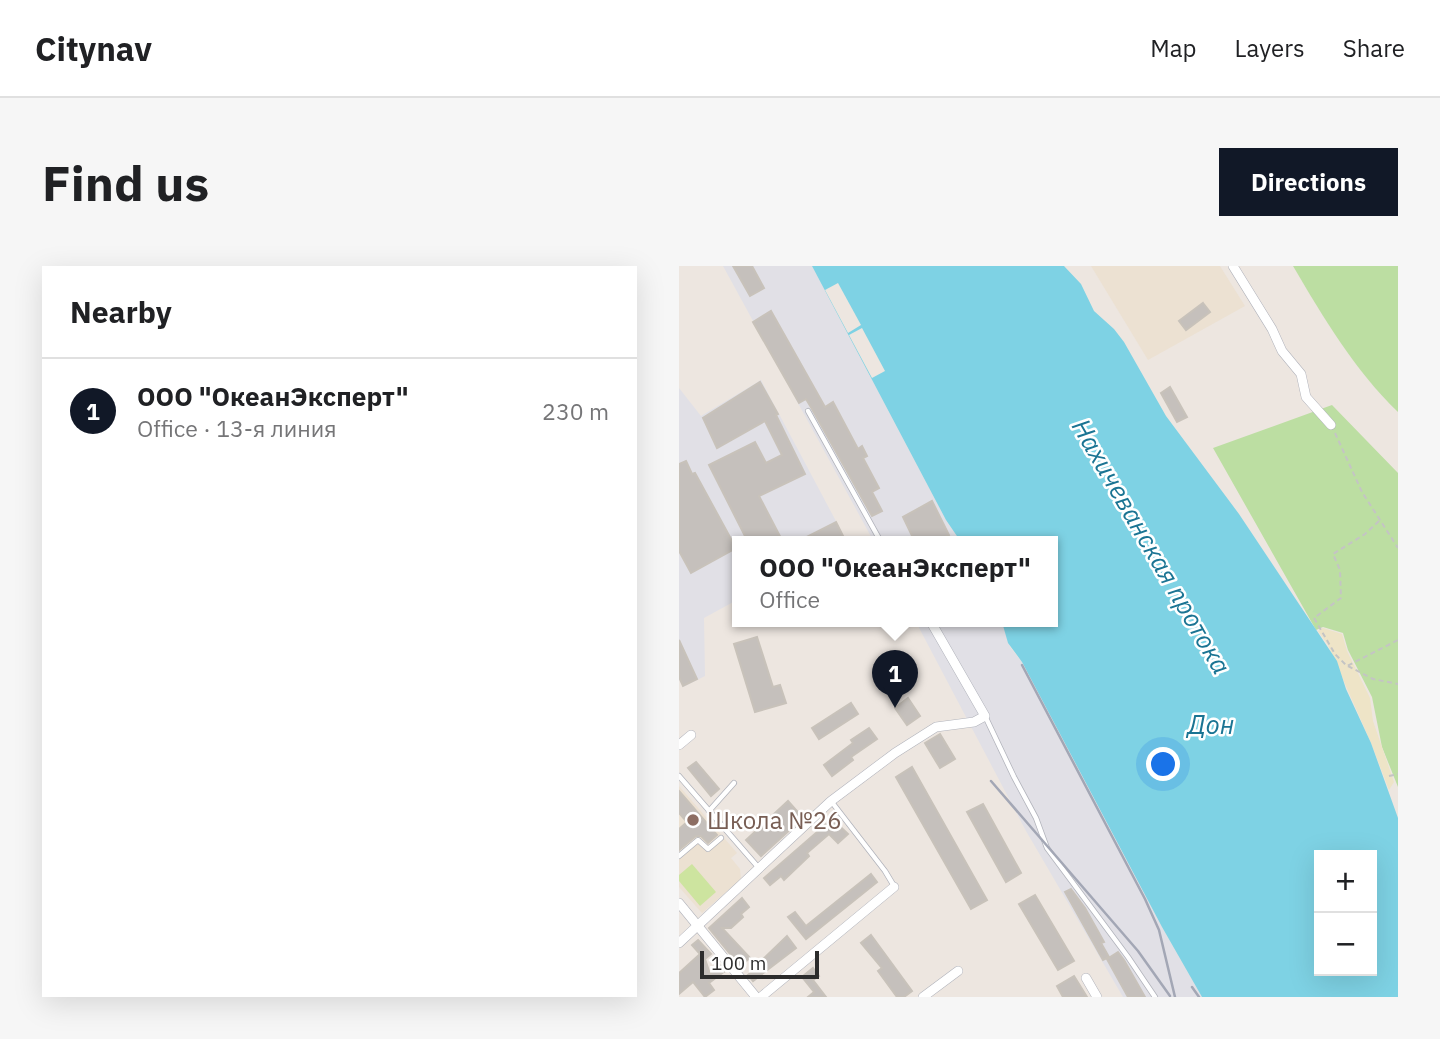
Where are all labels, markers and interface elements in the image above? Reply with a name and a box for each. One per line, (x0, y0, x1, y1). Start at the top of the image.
text: Citynav (35, 27, 152, 70)
text: Map (1150, 32, 1197, 64)
text: Layers (1235, 32, 1305, 64)
text: Share (1343, 32, 1405, 64)
button: Directions (1219, 148, 1398, 216)
text: Find us (42, 151, 209, 214)
text: Nearby (70, 292, 172, 331)
text: ООО "ОкеанЭксперт" (137, 379, 409, 413)
text: 1 (86, 396, 100, 426)
text: 230 m (542, 396, 609, 426)
water label: Нахичеванская протока (1065, 412, 1239, 680)
text: Office · 13-я линия (137, 413, 337, 443)
popup (732, 536, 1058, 627)
text: ООО "ОкеанЭксперт" (759, 550, 1031, 584)
text: Office (759, 584, 820, 614)
pin: 1 (872, 650, 918, 708)
water label: Дон (1186, 707, 1234, 741)
your location (1146, 747, 1180, 781)
place label: Школа №26 (707, 804, 842, 836)
marker: Школа №26 (685, 812, 701, 828)
map controls (1314, 850, 1377, 976)
button: + (1314, 850, 1377, 913)
button: − (1314, 913, 1377, 976)
scale bar (700, 948, 819, 980)
text: 100 m (711, 951, 766, 975)

